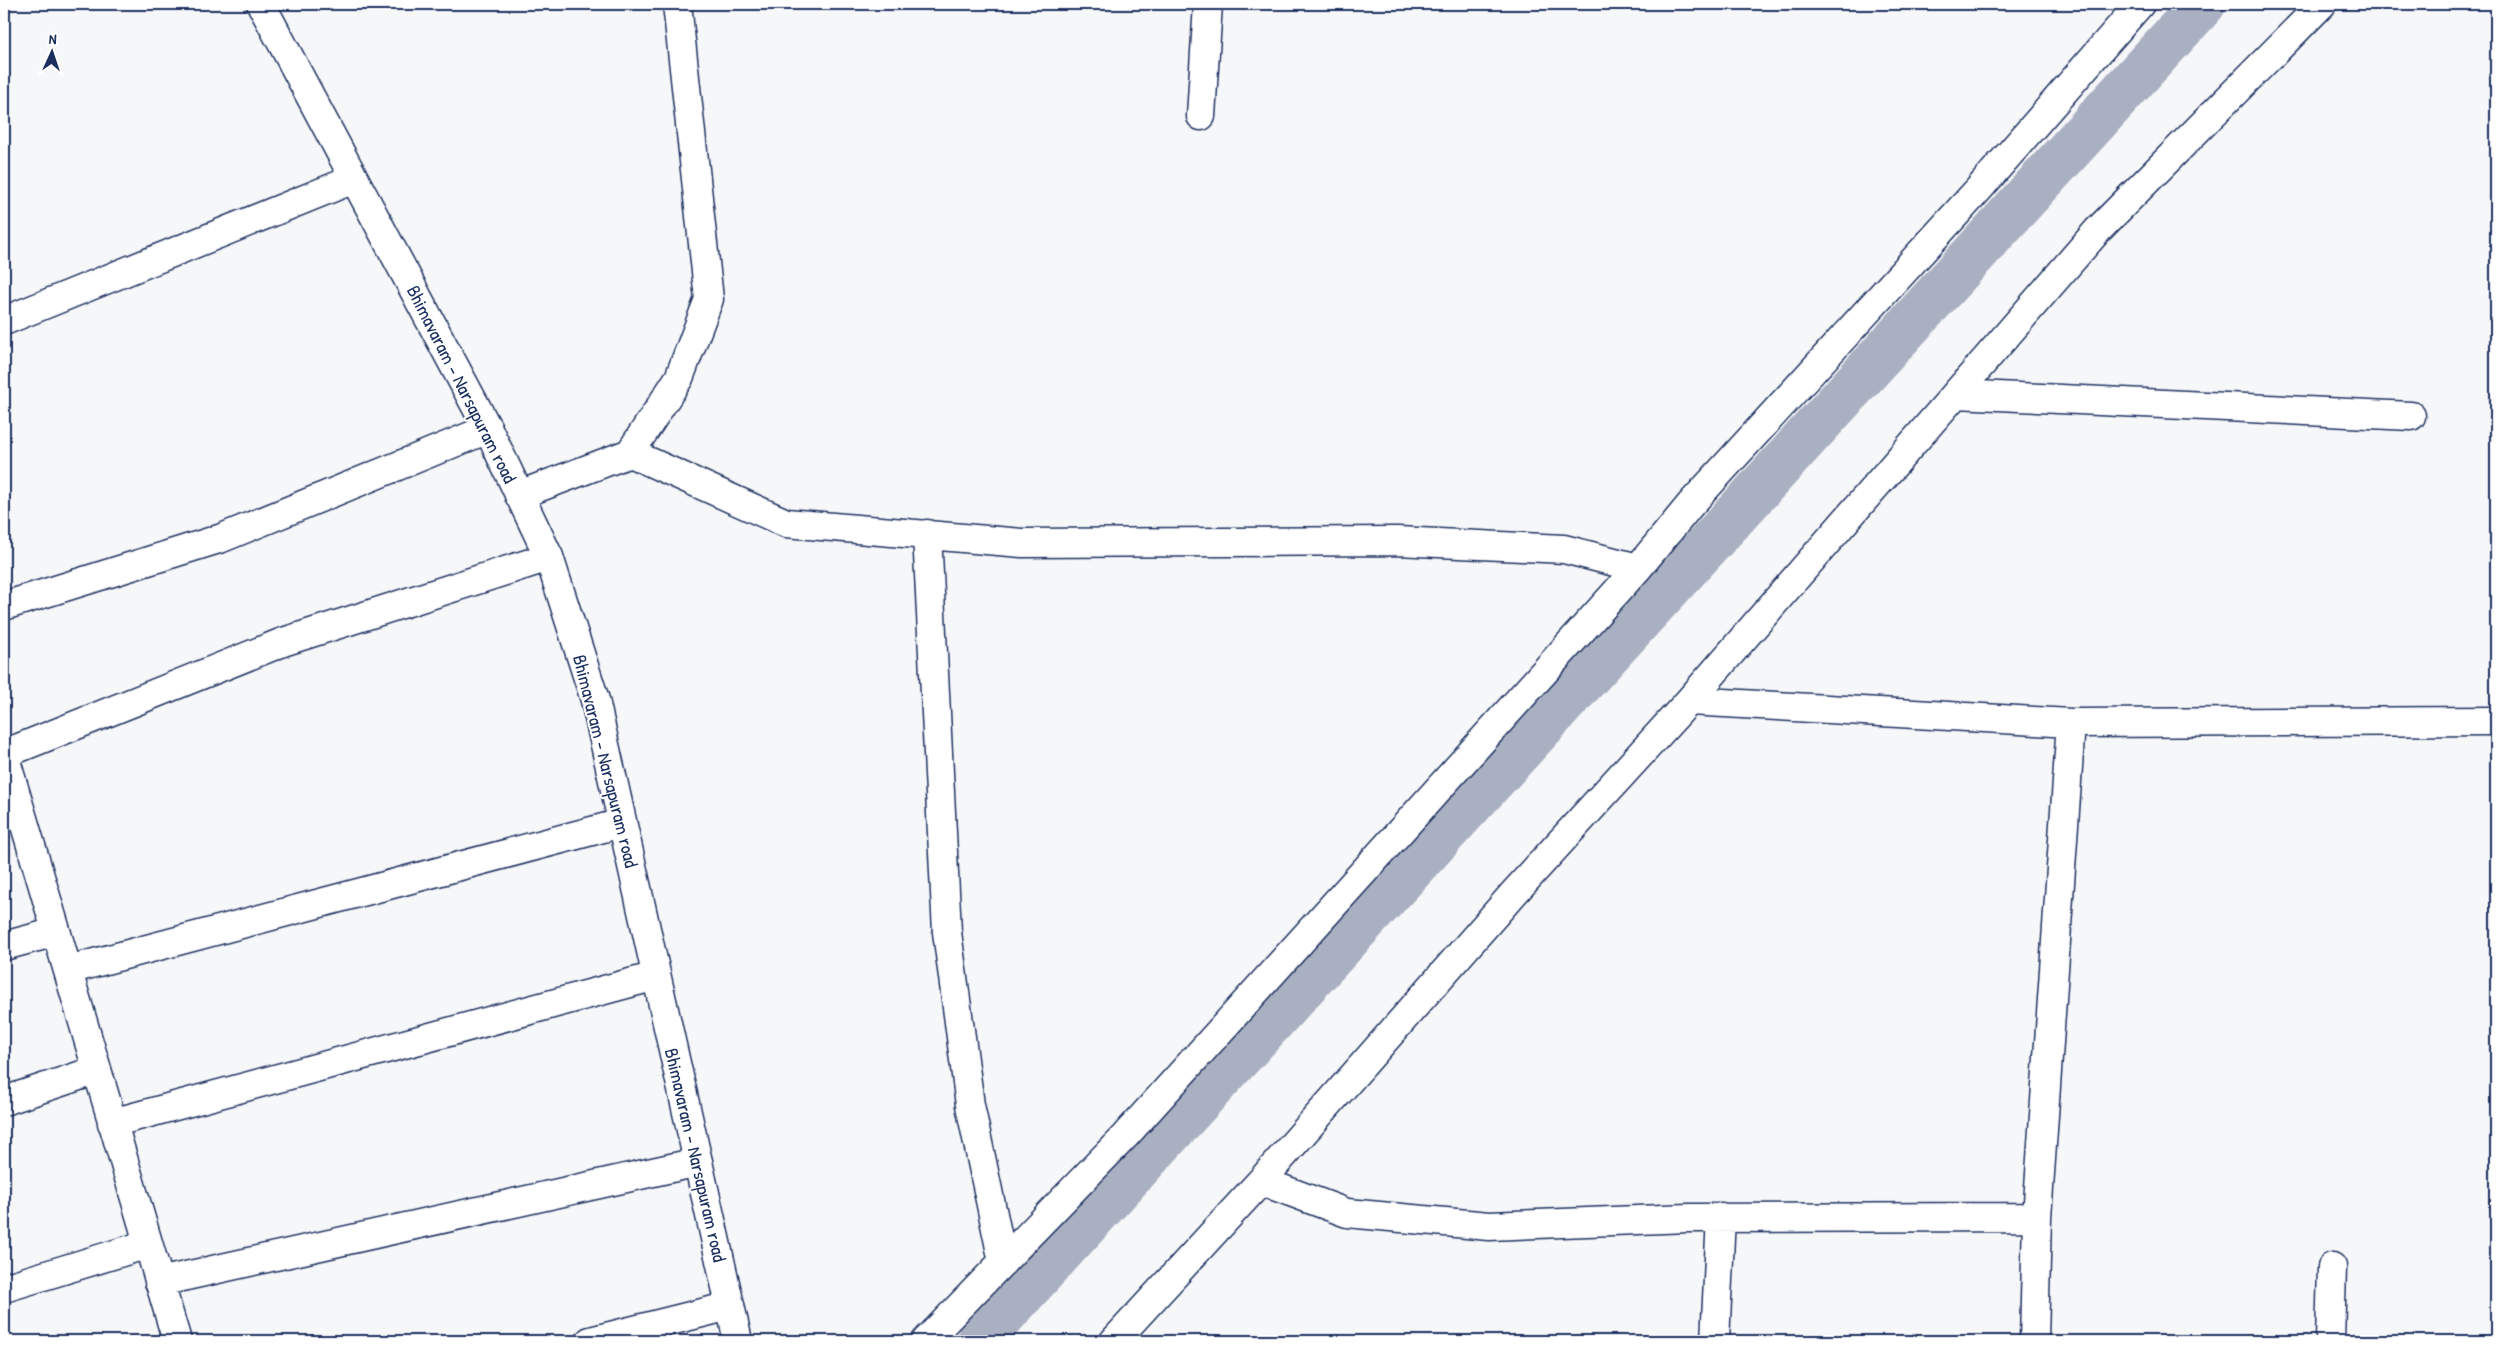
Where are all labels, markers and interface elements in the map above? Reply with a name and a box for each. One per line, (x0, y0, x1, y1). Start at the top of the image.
north arrow (28, 28, 78, 78)
text: N (48, 29, 57, 48)
street label: Bhimavaram - Narsapuram road (401, 281, 523, 488)
street label: Bhimavaram - Narsapuram road (567, 652, 645, 871)
street label: Bhimavaram - Narsapuram road (659, 1046, 733, 1265)

